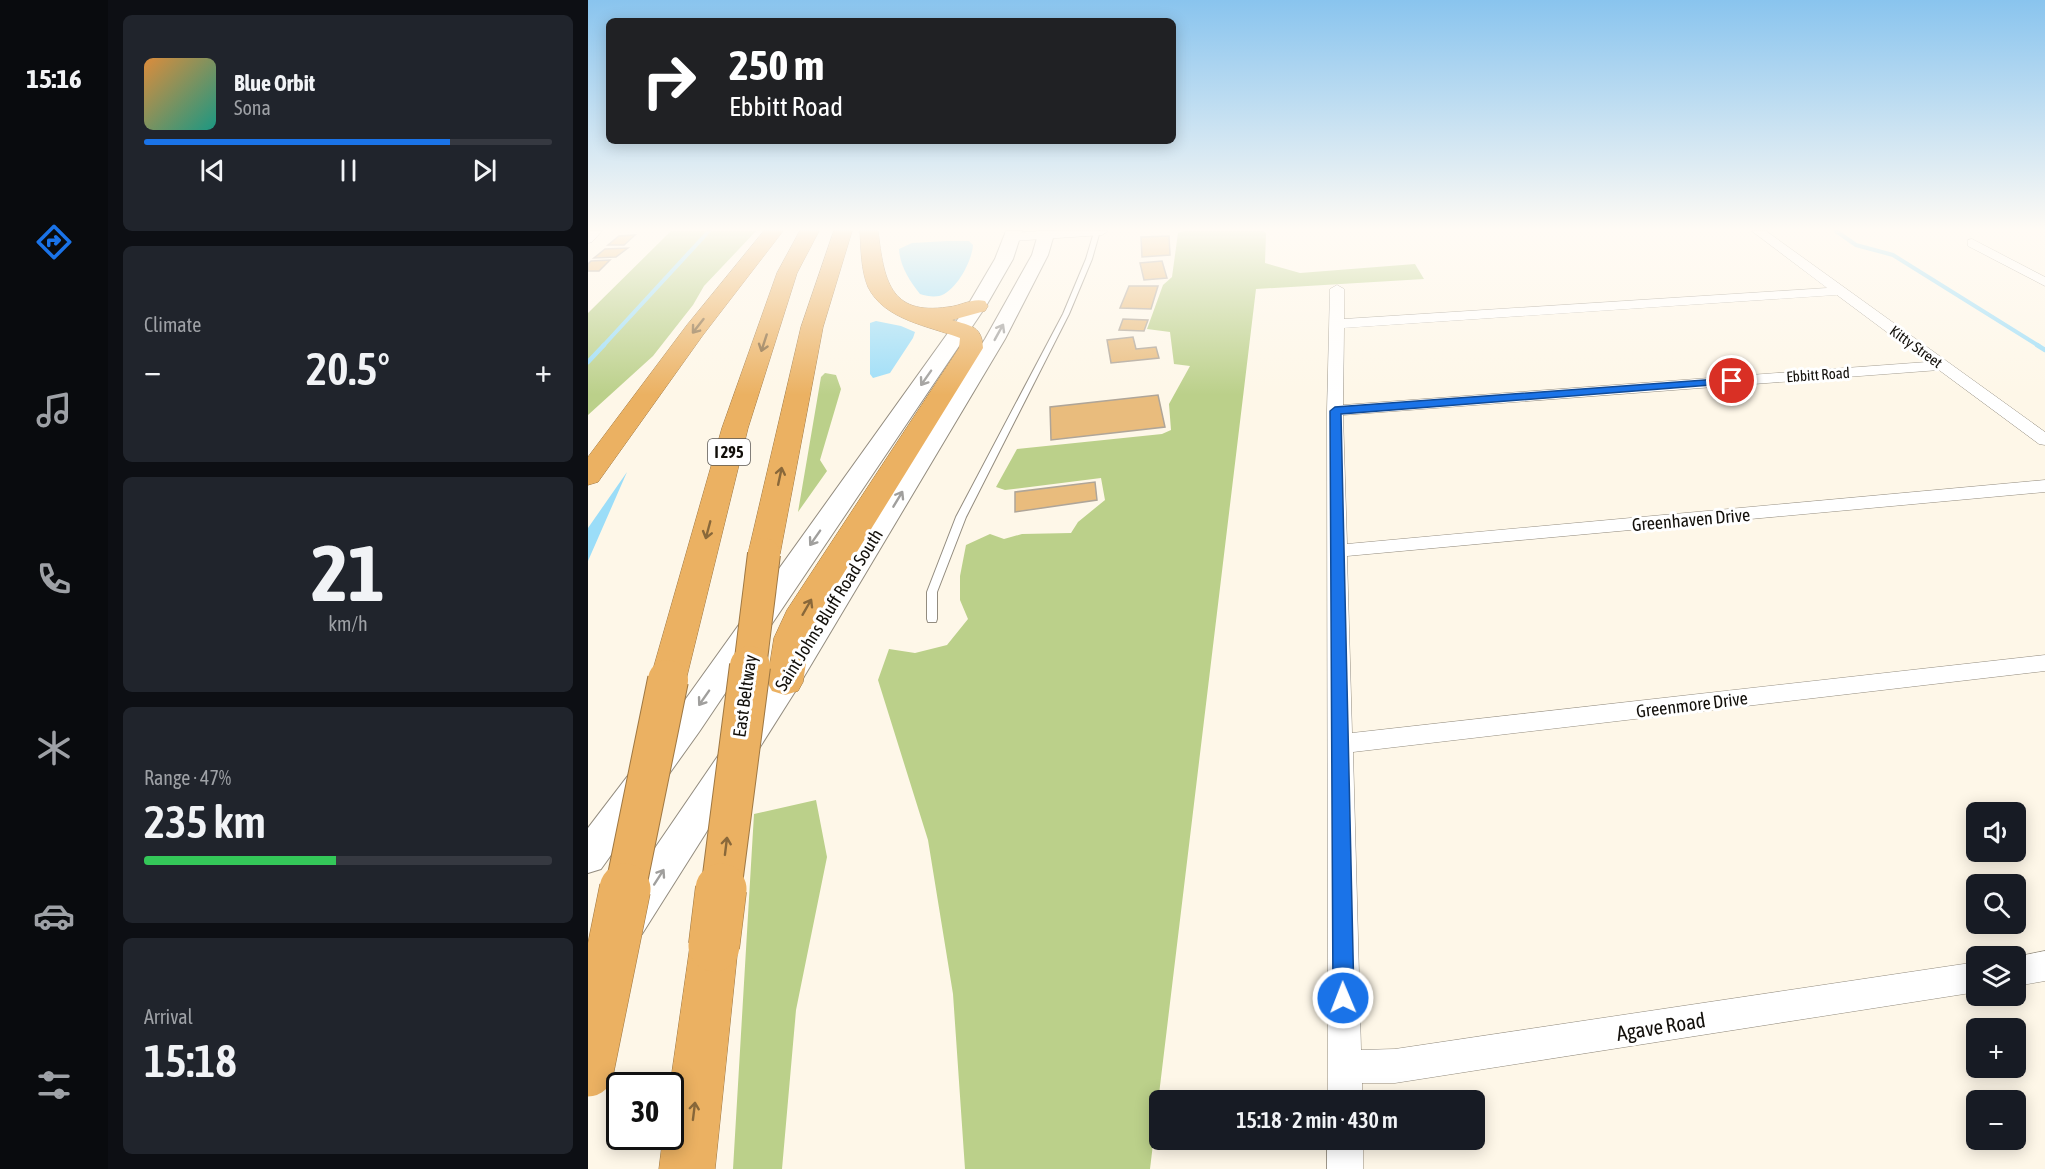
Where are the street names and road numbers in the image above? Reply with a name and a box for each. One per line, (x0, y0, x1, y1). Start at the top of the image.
street label: Kitty Street (1887, 322, 1946, 371)
street label: Ebbitt Road (1786, 364, 1850, 385)
road number: I 295 (708, 439, 750, 465)
street label: Greenhaven Drive (1631, 504, 1751, 535)
street label: Saint Johns Bluff Road South (770, 525, 887, 694)
street label: East Beltway (728, 653, 761, 739)
street label: Greenmore Drive (1635, 687, 1749, 722)
street label: Agave Road (1615, 1007, 1707, 1045)

